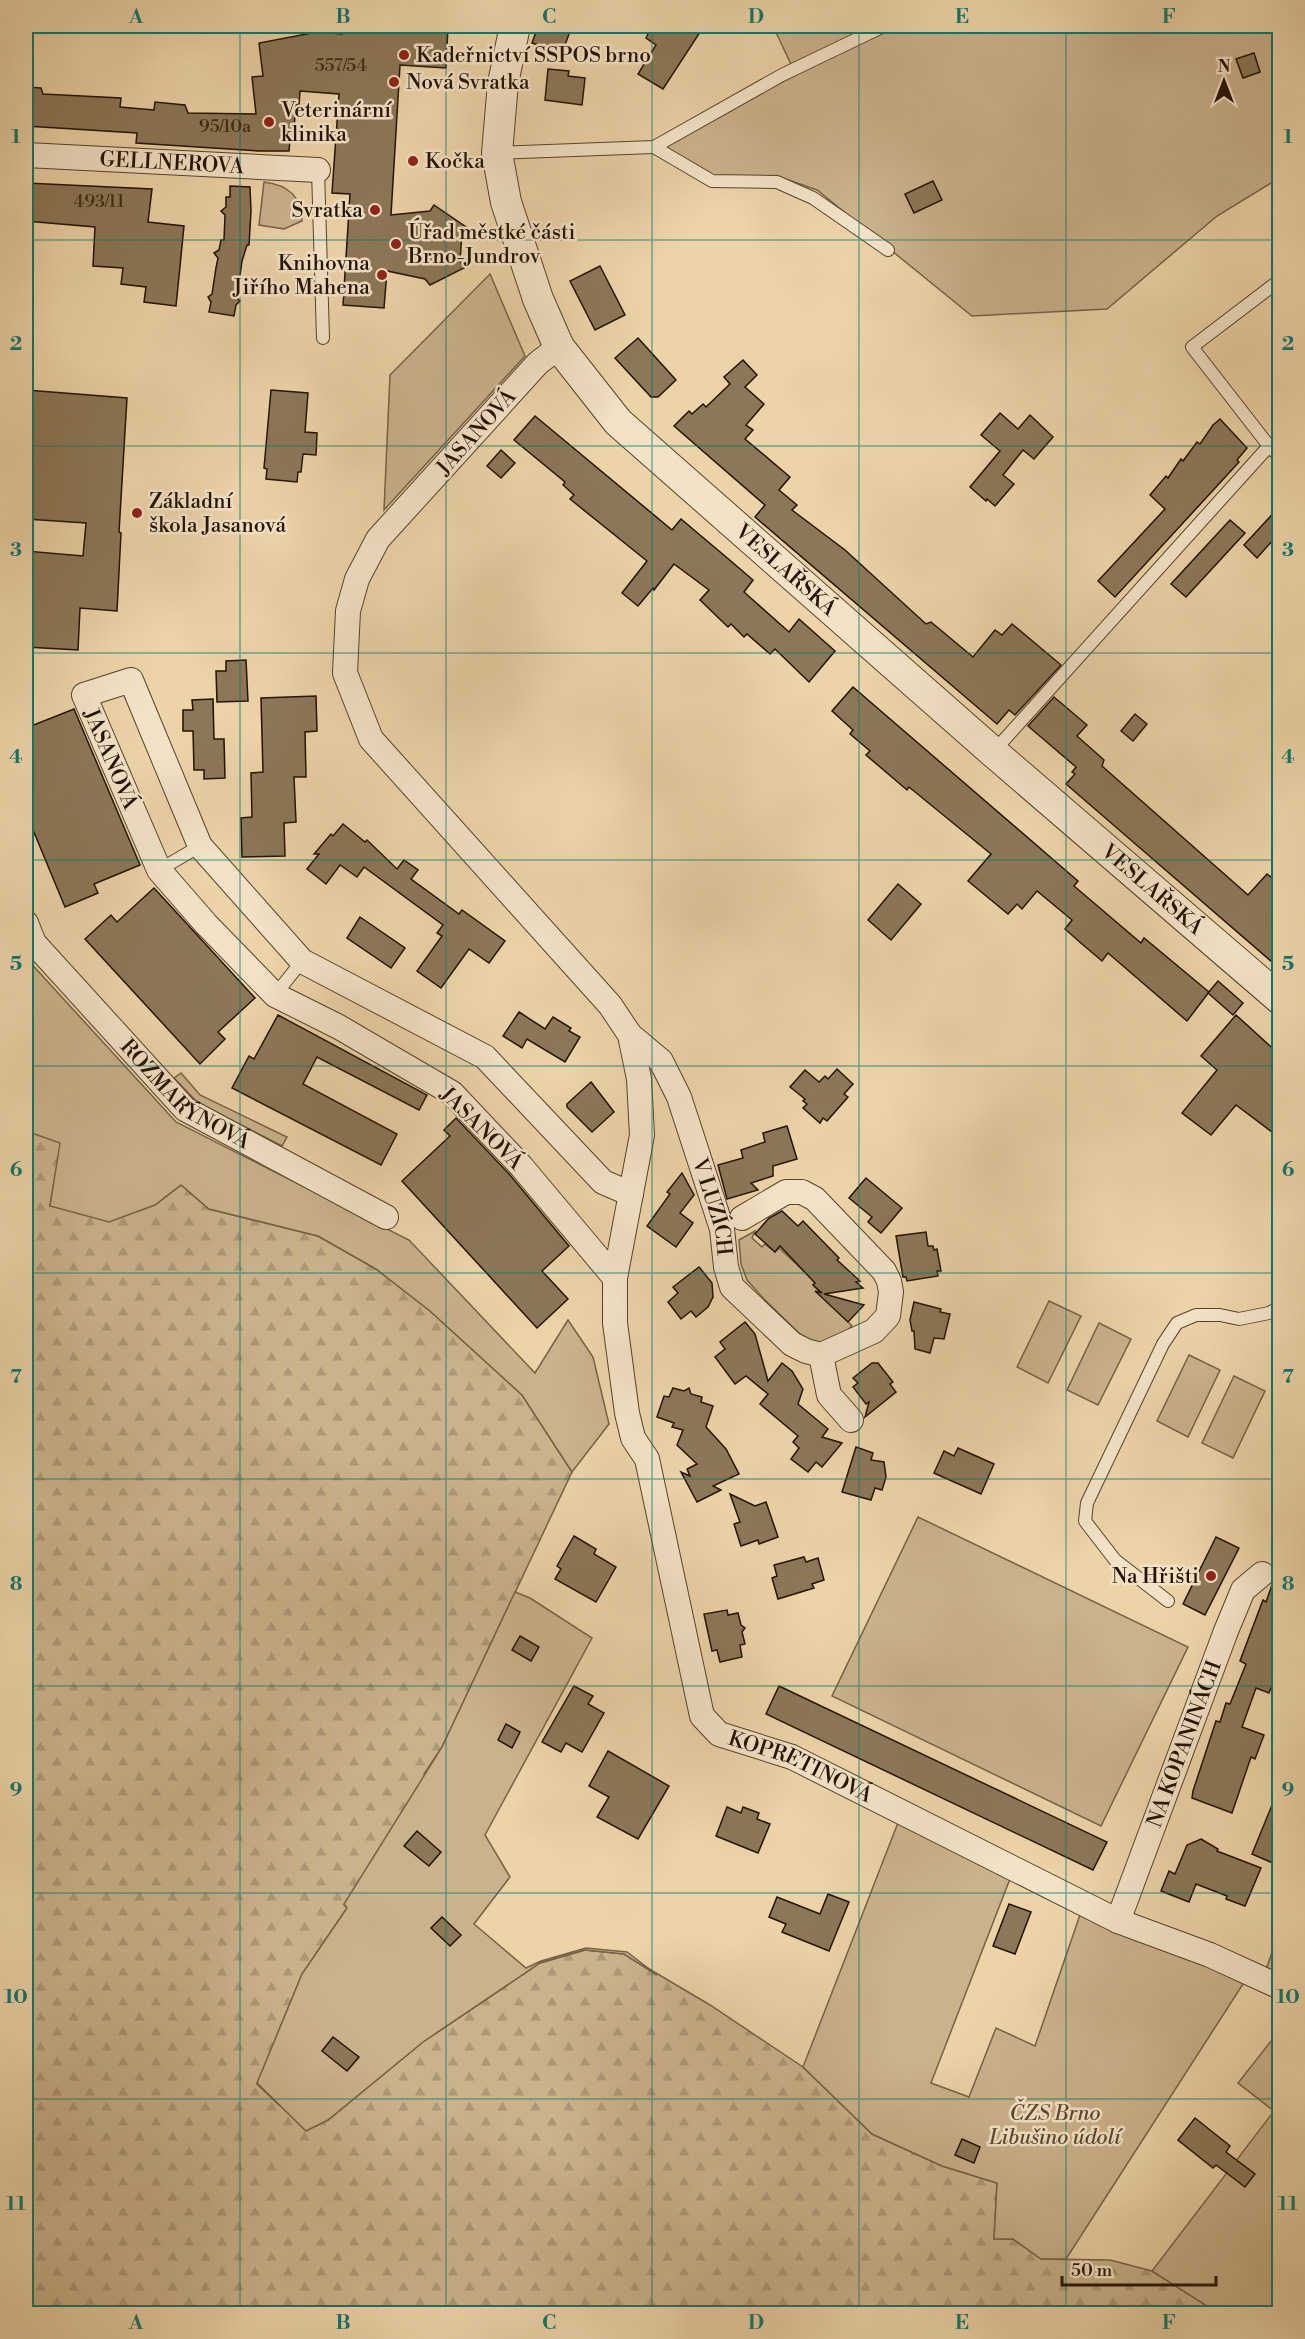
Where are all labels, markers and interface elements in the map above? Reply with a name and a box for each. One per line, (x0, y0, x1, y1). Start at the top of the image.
text: A (128, 5, 144, 30)
text: B (335, 5, 351, 30)
text: C (542, 5, 556, 30)
text: D (748, 5, 764, 30)
text: E (955, 5, 969, 30)
text: F (1162, 5, 1176, 30)
place label: Kadeřnictví SSPOS brno (416, 43, 651, 69)
marker: Kadeřnictví SSPOS brno (397, 48, 411, 62)
north arrow (1194, 51, 1254, 111)
house number: 557/54 (315, 54, 368, 77)
text: N (1218, 57, 1231, 77)
place label: Nová Svratka (406, 70, 530, 96)
marker: Nová Svratka (387, 75, 401, 89)
place label: Veterinární klinika (280, 98, 392, 148)
house number: 95/10a (199, 115, 252, 138)
marker: Veterinární klinika (262, 115, 276, 129)
text: 1 (11, 125, 21, 150)
text: 1 (1283, 125, 1293, 150)
street label: GELLNEROVA (99, 147, 245, 180)
place label: Kočka (425, 149, 485, 175)
marker: Kočka (406, 154, 420, 168)
house number: 493/11 (73, 190, 125, 213)
place label: Svratka (292, 198, 363, 224)
marker: Svratka (368, 203, 382, 217)
place label: Úřad městké části Brno-Jundrov (407, 217, 575, 270)
marker: Úřad městké části Brno-Jundrov (389, 237, 403, 251)
place label: Knihovna Jiřího Mahena (232, 251, 370, 301)
marker: Knihovna Jiřího Mahena (375, 268, 389, 282)
text: 2 (10, 332, 22, 357)
text: 2 (1282, 332, 1294, 357)
street label: JASANOVÁ (429, 383, 523, 482)
place label: Základní škola Jasanová (149, 489, 287, 539)
marker: Základní škola Jasanová (130, 506, 144, 520)
street label: VESLAŘSKÁ (729, 518, 843, 622)
text: 3 (10, 538, 22, 563)
text: 3 (1282, 538, 1294, 563)
street label: JASANOVÁ (77, 703, 145, 814)
text: 4 (9, 745, 23, 770)
text: 4 (1281, 745, 1295, 770)
street label: VESLAŘSKÁ (1095, 838, 1210, 941)
text: 5 (10, 952, 22, 977)
text: 5 (1282, 952, 1294, 977)
street label: ROZMARÝNOVÁ (114, 1034, 256, 1156)
street label: JASANOVÁ (434, 1080, 530, 1176)
street label: V LUZÍCH (686, 1154, 737, 1257)
text: 6 (10, 1158, 23, 1183)
text: 6 (1282, 1158, 1295, 1183)
text: 7 (10, 1365, 22, 1390)
text: 7 (1282, 1365, 1294, 1390)
place label: Na Hřišti (1112, 1564, 1199, 1590)
marker: Na Hřišti (1204, 1569, 1218, 1583)
text: 8 (10, 1572, 23, 1597)
text: 8 (1282, 1572, 1295, 1597)
street label: NA KOPANINÁCH (1142, 1657, 1228, 1831)
street label: KOPRETINOVÁ (725, 1726, 878, 1810)
text: 9 (10, 1778, 22, 1803)
text: 9 (1282, 1778, 1294, 1803)
text: 10 (4, 1985, 28, 2010)
text: 10 (1276, 1985, 1300, 2010)
park label: ČZS Brno Libušino údolí (988, 2098, 1123, 2151)
text: 11 (6, 2192, 26, 2217)
text: 11 (1278, 2192, 1298, 2217)
scale bar (1062, 2249, 1216, 2287)
text: 50 m (1071, 2259, 1113, 2282)
text: A (128, 2311, 144, 2336)
text: B (335, 2311, 351, 2336)
text: C (542, 2311, 556, 2336)
text: D (748, 2311, 764, 2336)
text: E (955, 2311, 969, 2336)
text: F (1162, 2311, 1176, 2336)

